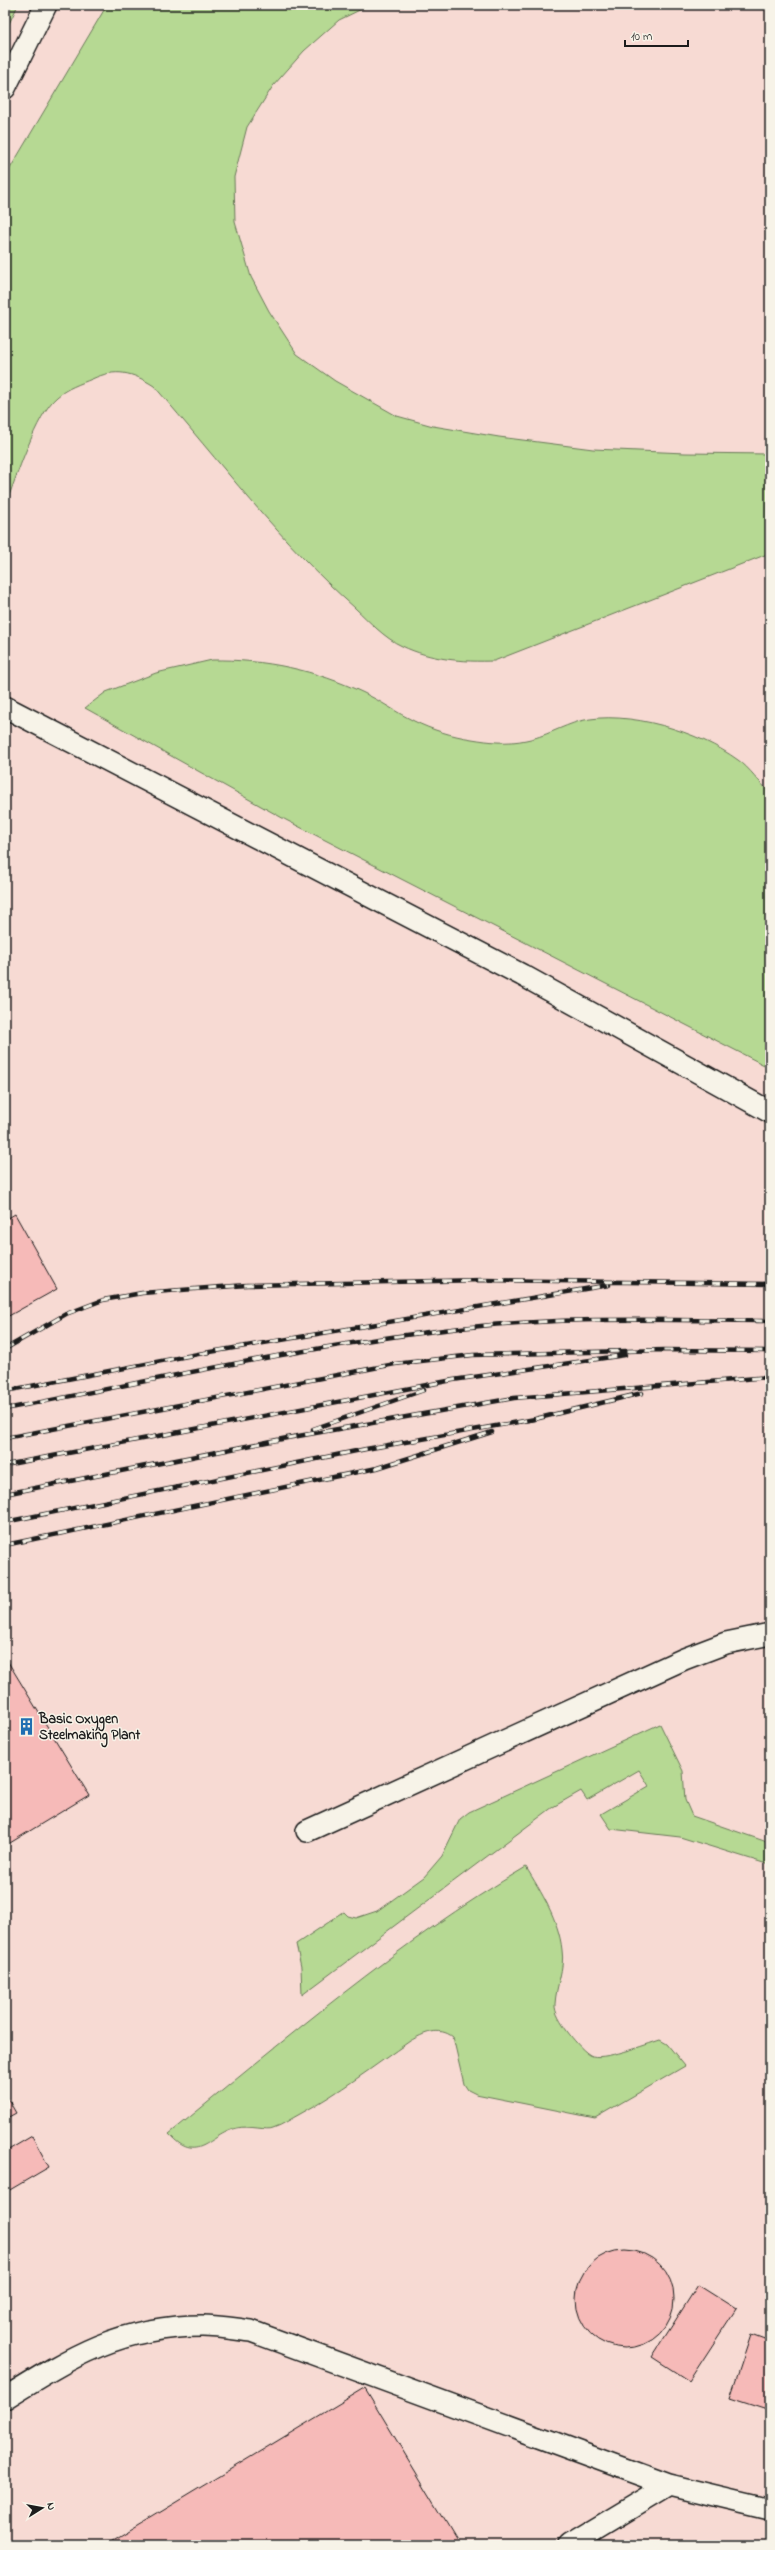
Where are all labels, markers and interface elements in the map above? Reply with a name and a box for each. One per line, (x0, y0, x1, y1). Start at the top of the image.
scale bar (625, 22, 688, 48)
text: 10 m (631, 28, 652, 46)
place label: Basic Oxygen Steelmaking Plant (38, 1709, 140, 1748)
building icon: Basic Oxygen Steelmaking Plant (16, 1716, 36, 1736)
north arrow (22, 2488, 62, 2528)
text: N (42, 2501, 59, 2511)

